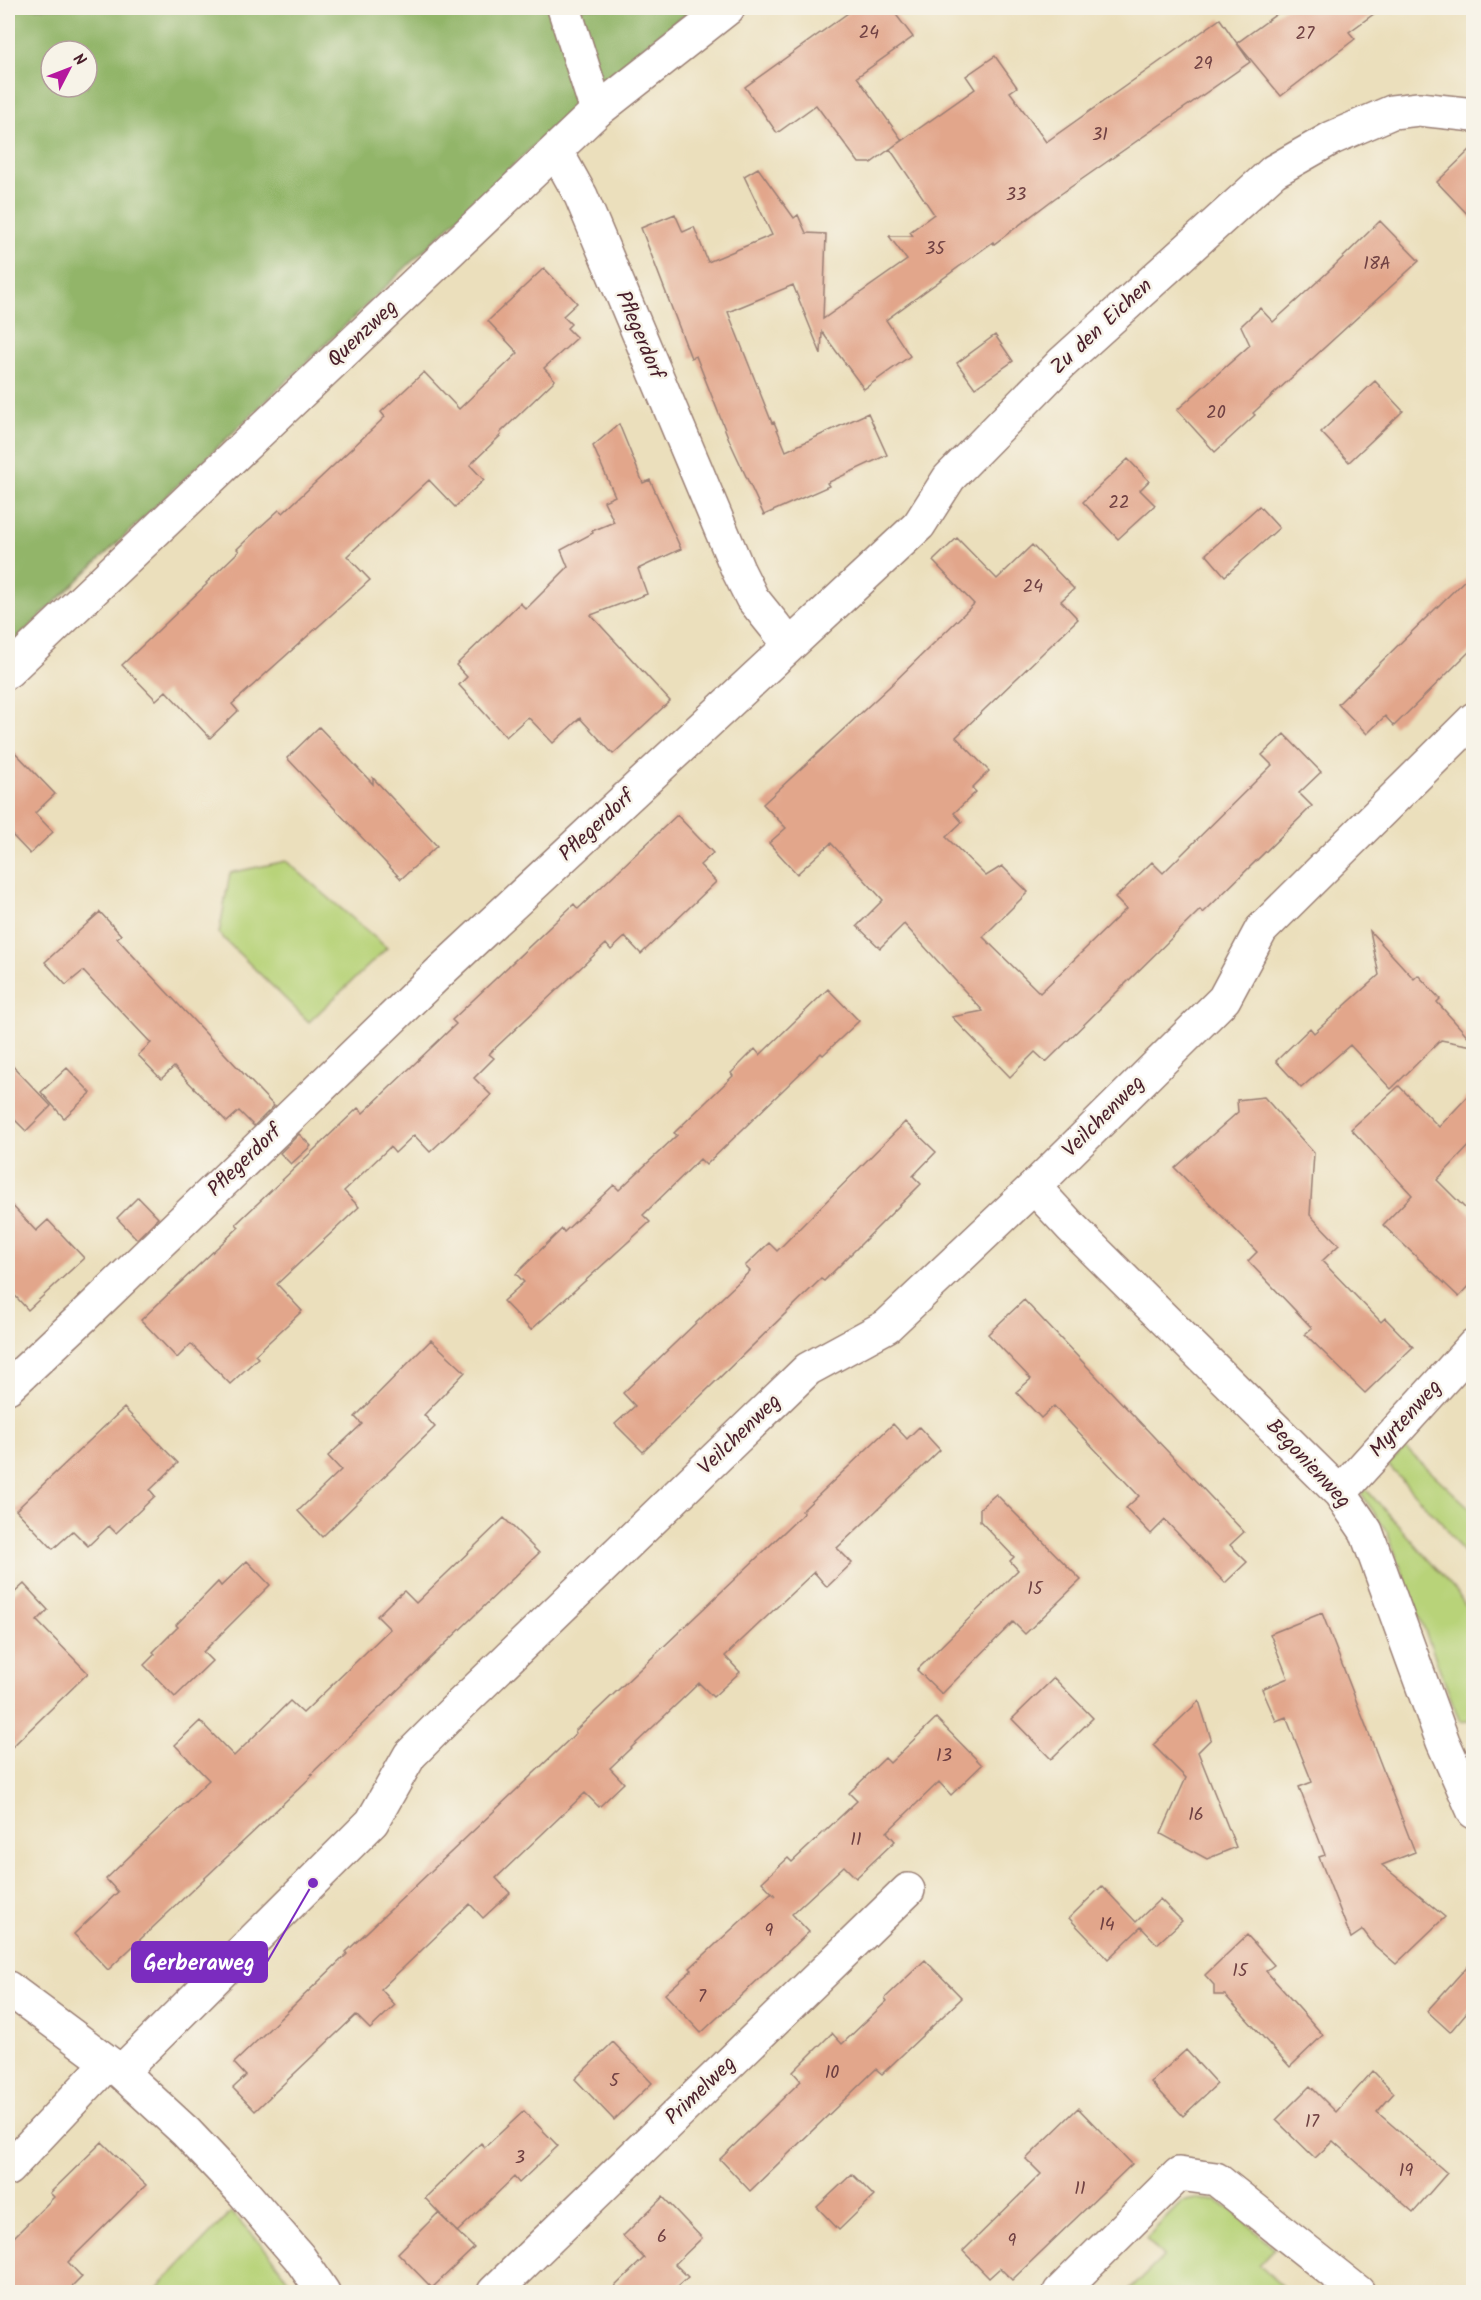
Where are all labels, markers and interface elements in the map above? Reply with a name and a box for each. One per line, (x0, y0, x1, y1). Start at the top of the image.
house number: 24 (859, 19, 879, 48)
house number: 27 (1296, 20, 1315, 49)
north arrow (39, 39, 99, 99)
text: N (66, 48, 92, 72)
house number: 29 (1193, 50, 1213, 79)
house number: 31 (1092, 121, 1108, 150)
house number: 33 (1006, 181, 1026, 210)
house number: 35 (925, 235, 946, 264)
house number: 18A (1363, 250, 1391, 279)
street label: Zu den Eichen (1043, 271, 1161, 383)
street label: Pflegerdorf (606, 286, 673, 386)
street label: Quenzweg (320, 292, 406, 376)
house number: 20 (1206, 399, 1226, 428)
house number: 22 (1109, 489, 1129, 518)
house number: 24 (1023, 573, 1043, 602)
street label: Pflegerdorf (552, 781, 644, 870)
street label: Veilchenweg (1055, 1068, 1153, 1166)
street label: Pflegerdorf (200, 1115, 292, 1205)
street label: Myrtenweg (1362, 1372, 1450, 1466)
street label: Veilchenweg (691, 1386, 789, 1484)
street label: Begonienweg (1257, 1412, 1359, 1516)
house number: 15 (1027, 1575, 1044, 1604)
house number: 13 (936, 1742, 952, 1771)
house number: 16 (1188, 1801, 1204, 1830)
house number: 11 (850, 1826, 862, 1855)
house number: 14 (1099, 1911, 1115, 1940)
house number: 9 (765, 1917, 774, 1946)
callout: Gerberaweg (132, 1942, 267, 1982)
text: Gerberaweg (143, 1947, 255, 1982)
house number: 15 (1232, 1957, 1249, 1986)
house number: 7 (698, 1983, 707, 2012)
street label: Primelweg (658, 2048, 744, 2134)
house number: 10 (825, 2059, 839, 2088)
house number: 5 (609, 2067, 620, 2096)
house number: 17 (1305, 2108, 1320, 2137)
house number: 3 (515, 2144, 525, 2173)
house number: 19 (1399, 2157, 1413, 2186)
house number: 11 (1074, 2175, 1086, 2204)
house number: 6 (657, 2223, 667, 2252)
house number: 9 (1008, 2227, 1017, 2256)

